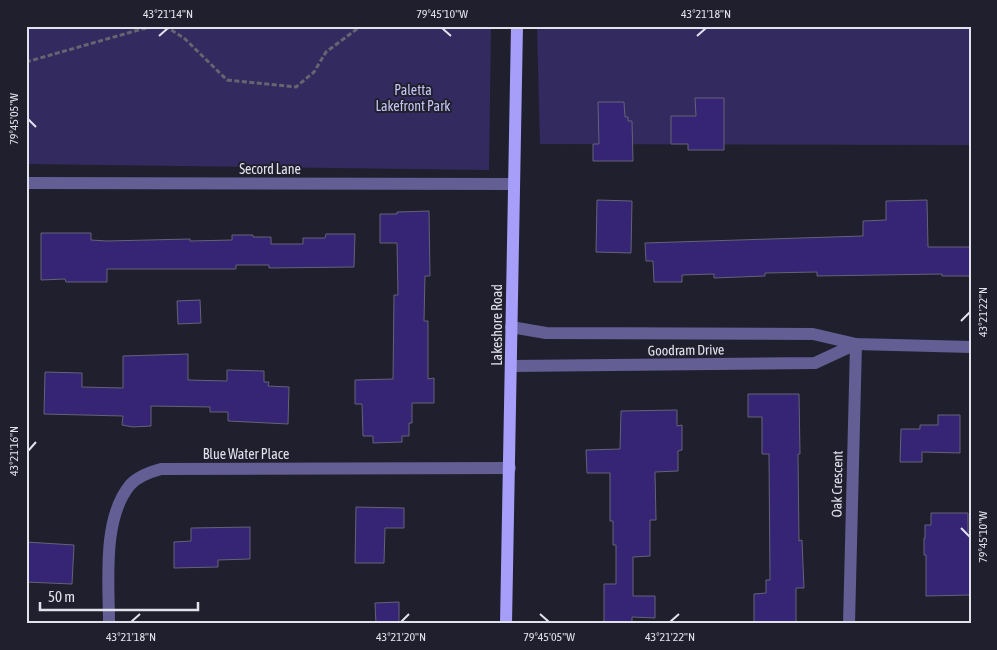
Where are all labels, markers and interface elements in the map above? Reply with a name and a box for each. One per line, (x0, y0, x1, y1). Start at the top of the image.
text: 43°21'14"N (143, 7, 193, 21)
text: 79°45'10"W (416, 7, 468, 21)
text: 43°21'18"N (681, 7, 731, 21)
park label: Paletta Lakefront Park (376, 82, 450, 114)
text: 79°45'05"W (7, 93, 21, 145)
street label: Secord Lane (239, 161, 301, 177)
street label: Lakeshore Road (489, 284, 505, 366)
text: 43°21'22"N (976, 287, 990, 337)
street label: Goodram Drive (647, 341, 725, 359)
text: 43°21'16"N (7, 426, 21, 476)
street label: Blue Water Place (203, 446, 289, 462)
street label: Oak Crescent (828, 450, 846, 518)
text: 79°45'10"W (976, 511, 990, 563)
scale bar (40, 580, 198, 612)
text: 50 m (48, 588, 75, 605)
text: 43°21'18"N (106, 630, 156, 644)
text: 43°21'20"N (376, 630, 426, 644)
text: 79°45'05"W (523, 630, 575, 644)
text: 43°21'22"N (645, 630, 695, 644)

